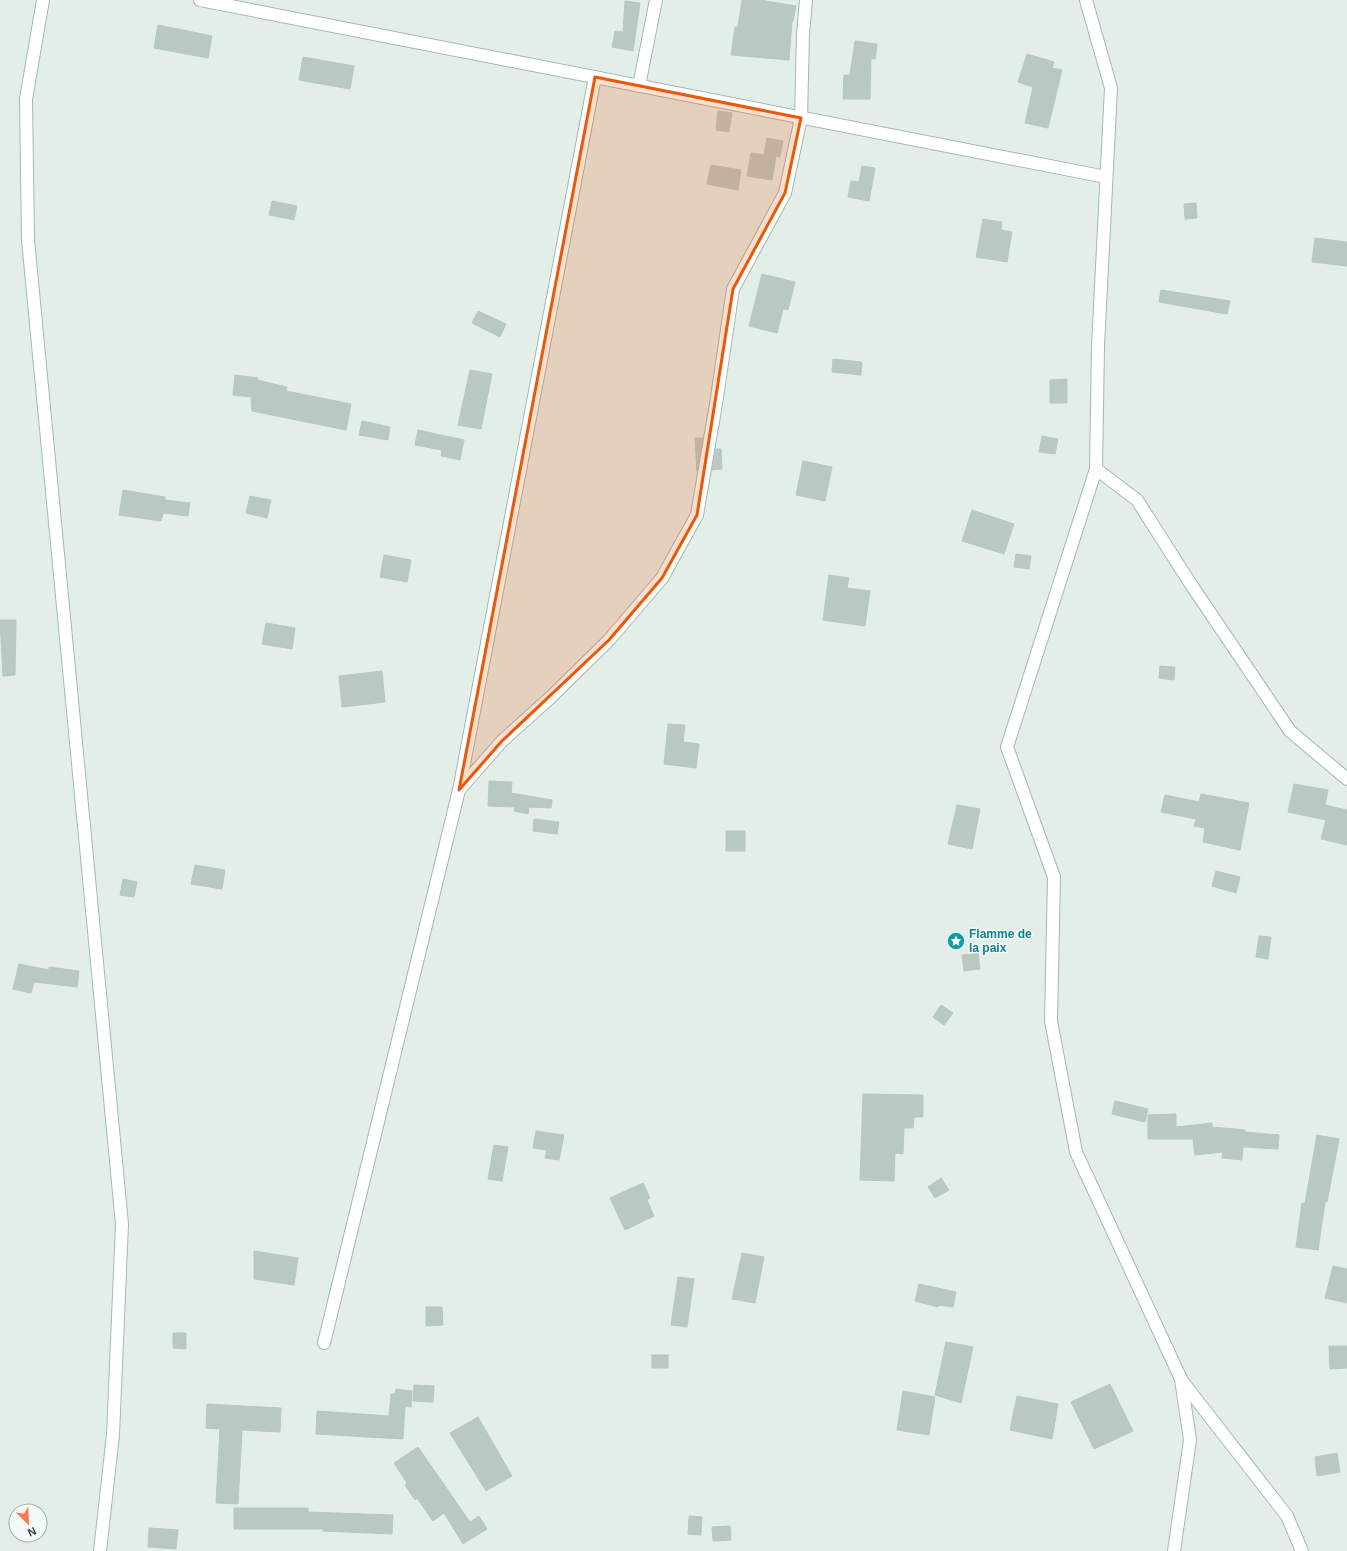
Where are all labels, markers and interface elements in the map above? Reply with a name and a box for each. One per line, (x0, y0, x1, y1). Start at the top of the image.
place label: Flamme de la paix (969, 927, 1032, 955)
place icon: Flamme de la paix (946, 931, 966, 951)
north arrow (8, 1503, 48, 1543)
text: N (26, 1525, 38, 1539)

